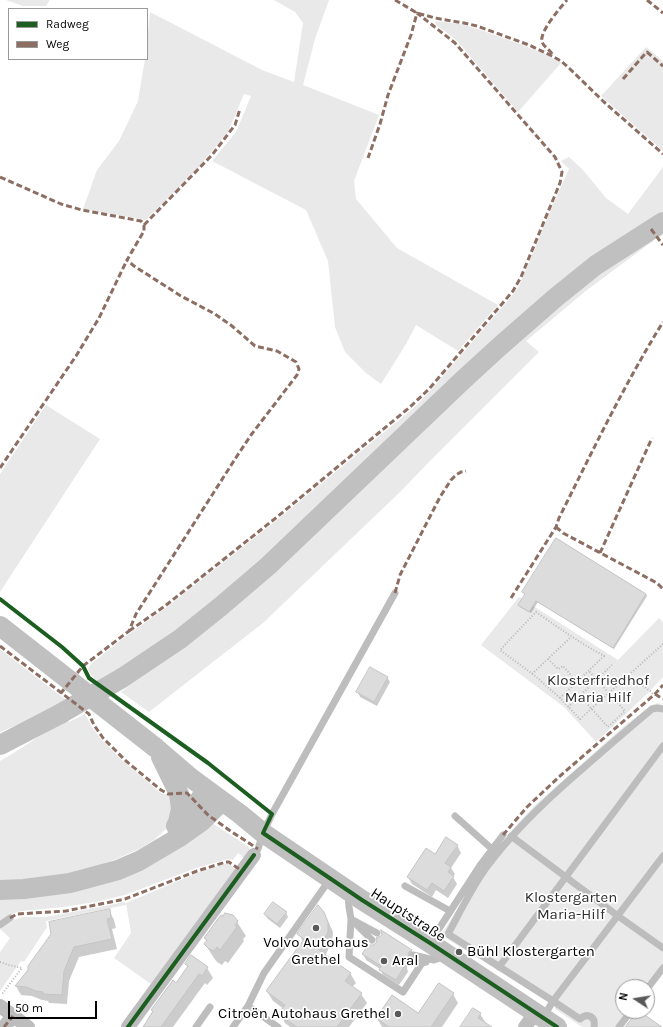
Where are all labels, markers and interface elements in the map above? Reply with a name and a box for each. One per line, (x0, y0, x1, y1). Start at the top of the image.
legend (8, 8, 148, 60)
text: Radweg (46, 17, 89, 31)
text: Weg (46, 37, 69, 51)
park label: Klosterfriedhof Maria Hilf (547, 672, 649, 707)
street label: Hauptstraße (367, 884, 449, 946)
park label: Klostergarten Maria-Hilf (525, 889, 617, 924)
marker: Volvo Autohaus Grethel (311, 923, 321, 933)
place label: Volvo Autohaus Grethel (263, 934, 369, 969)
place label: Bühl Klostergarten (467, 943, 595, 961)
marker: Bühl Klostergarten (454, 947, 464, 957)
place label: Aral (392, 952, 418, 970)
marker: Aral (379, 956, 389, 966)
north arrow (615, 979, 655, 1019)
text: N (617, 991, 631, 1002)
scale bar (10, 993, 99, 1019)
text: 50 m (15, 1001, 43, 1015)
place label: Citroën Autohaus Grethel (218, 1005, 390, 1023)
marker: Citroën Autohaus Grethel (393, 1009, 403, 1019)

